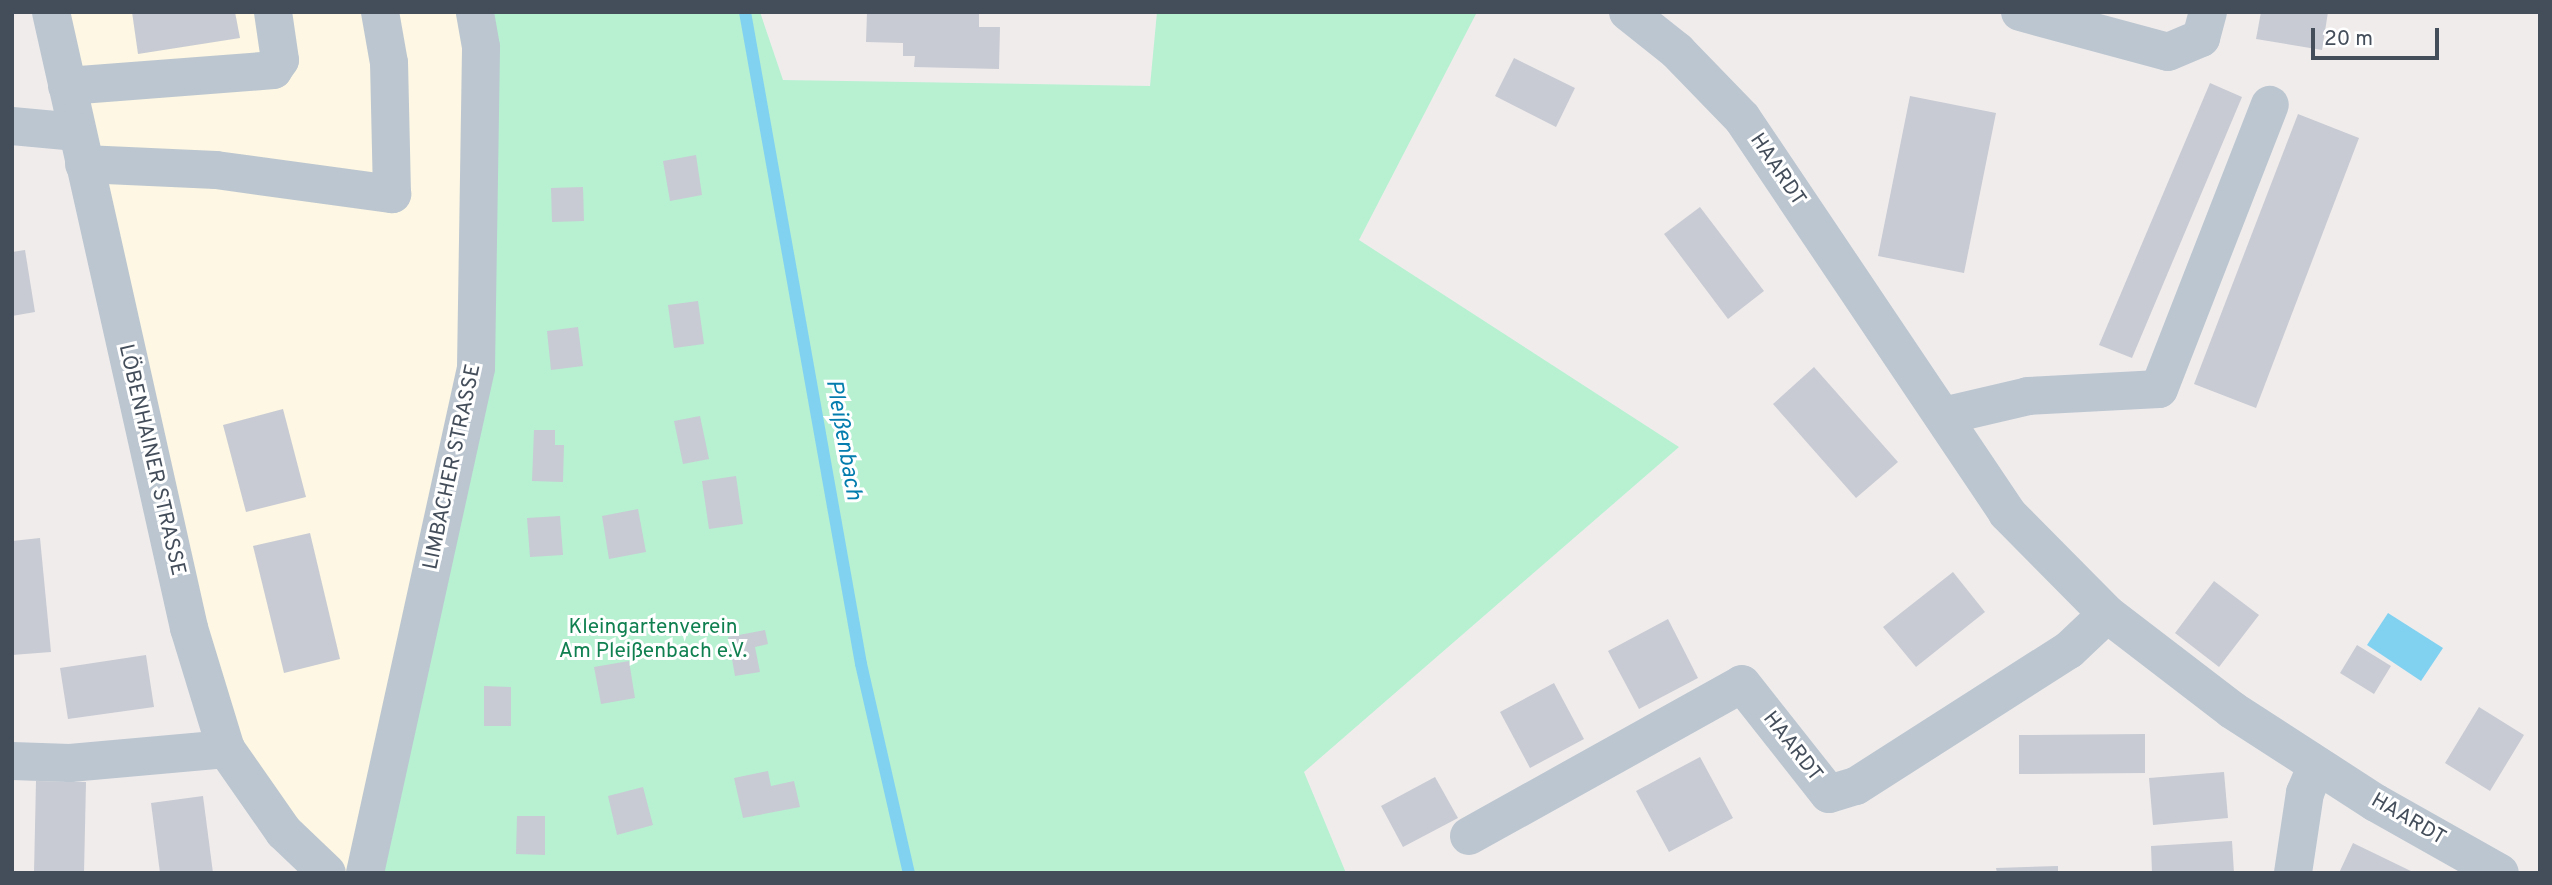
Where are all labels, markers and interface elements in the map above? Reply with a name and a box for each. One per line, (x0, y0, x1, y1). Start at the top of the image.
scale bar (2314, 14, 2442, 58)
text: 20 m (2324, 26, 2373, 53)
street label: HAARDT (1744, 129, 1810, 211)
street label: LÖBENHAINER STRASSE (112, 342, 190, 578)
street label: LIMBACHER STRASSE (419, 362, 487, 572)
water label: Pleißenbach (818, 377, 866, 503)
park label: Kleingartenverein Am Pleißenbach e.V. (559, 615, 747, 665)
street label: HAARDT (1757, 707, 1827, 787)
street label: HAARDT (2366, 789, 2450, 851)

